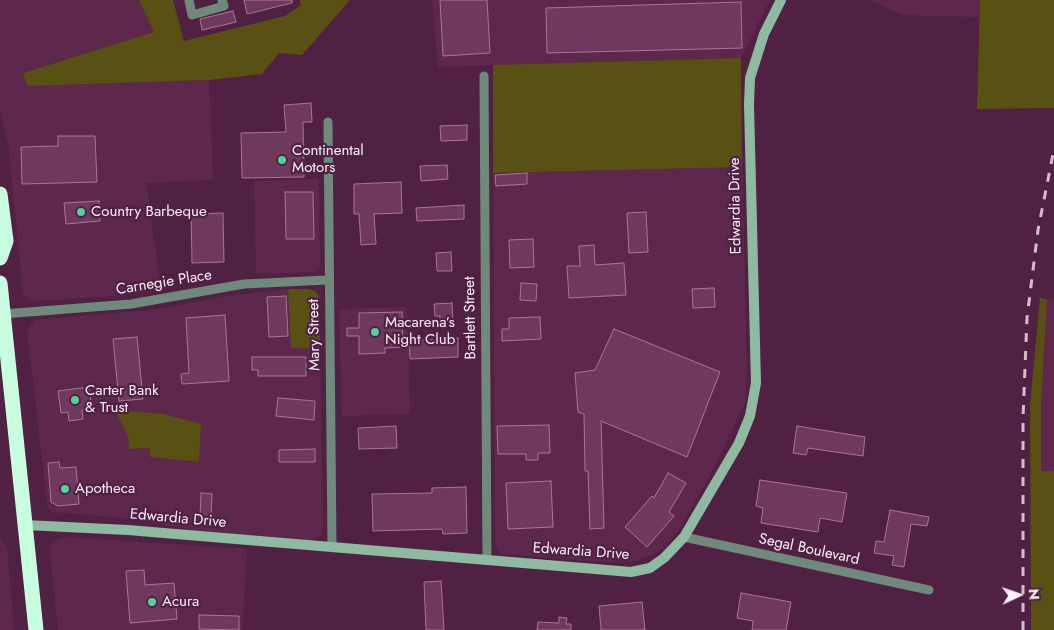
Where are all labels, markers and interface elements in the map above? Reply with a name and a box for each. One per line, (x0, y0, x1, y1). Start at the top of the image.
place label: Continental Motors (292, 142, 364, 177)
marker: Continental Motors (276, 154, 288, 166)
street label: Edwardia Drive (726, 157, 746, 255)
place label: Country Barbeque (91, 203, 207, 221)
marker: Country Barbeque (75, 206, 87, 218)
street label: Carnegie Place (115, 267, 213, 299)
street label: Bartlett Street (461, 276, 481, 360)
street label: Mary Street (305, 299, 325, 371)
place label: Macarena’s Night Club (385, 314, 455, 349)
marker: Macarena’s Night Club (369, 326, 381, 338)
place label: Carter Bank & Trust (85, 382, 159, 417)
marker: Carter Bank & Trust (69, 394, 81, 406)
place label: Apotheca (75, 480, 135, 498)
marker: Apotheca (59, 483, 71, 495)
street label: Edwardia Drive (129, 506, 227, 532)
street label: Segal Boulevard (757, 531, 861, 569)
street label: Edwardia Drive (532, 540, 630, 564)
north arrow (994, 570, 1044, 620)
text: N (1024, 588, 1044, 600)
place label: Acura (162, 593, 199, 611)
marker: Acura (146, 596, 158, 608)

